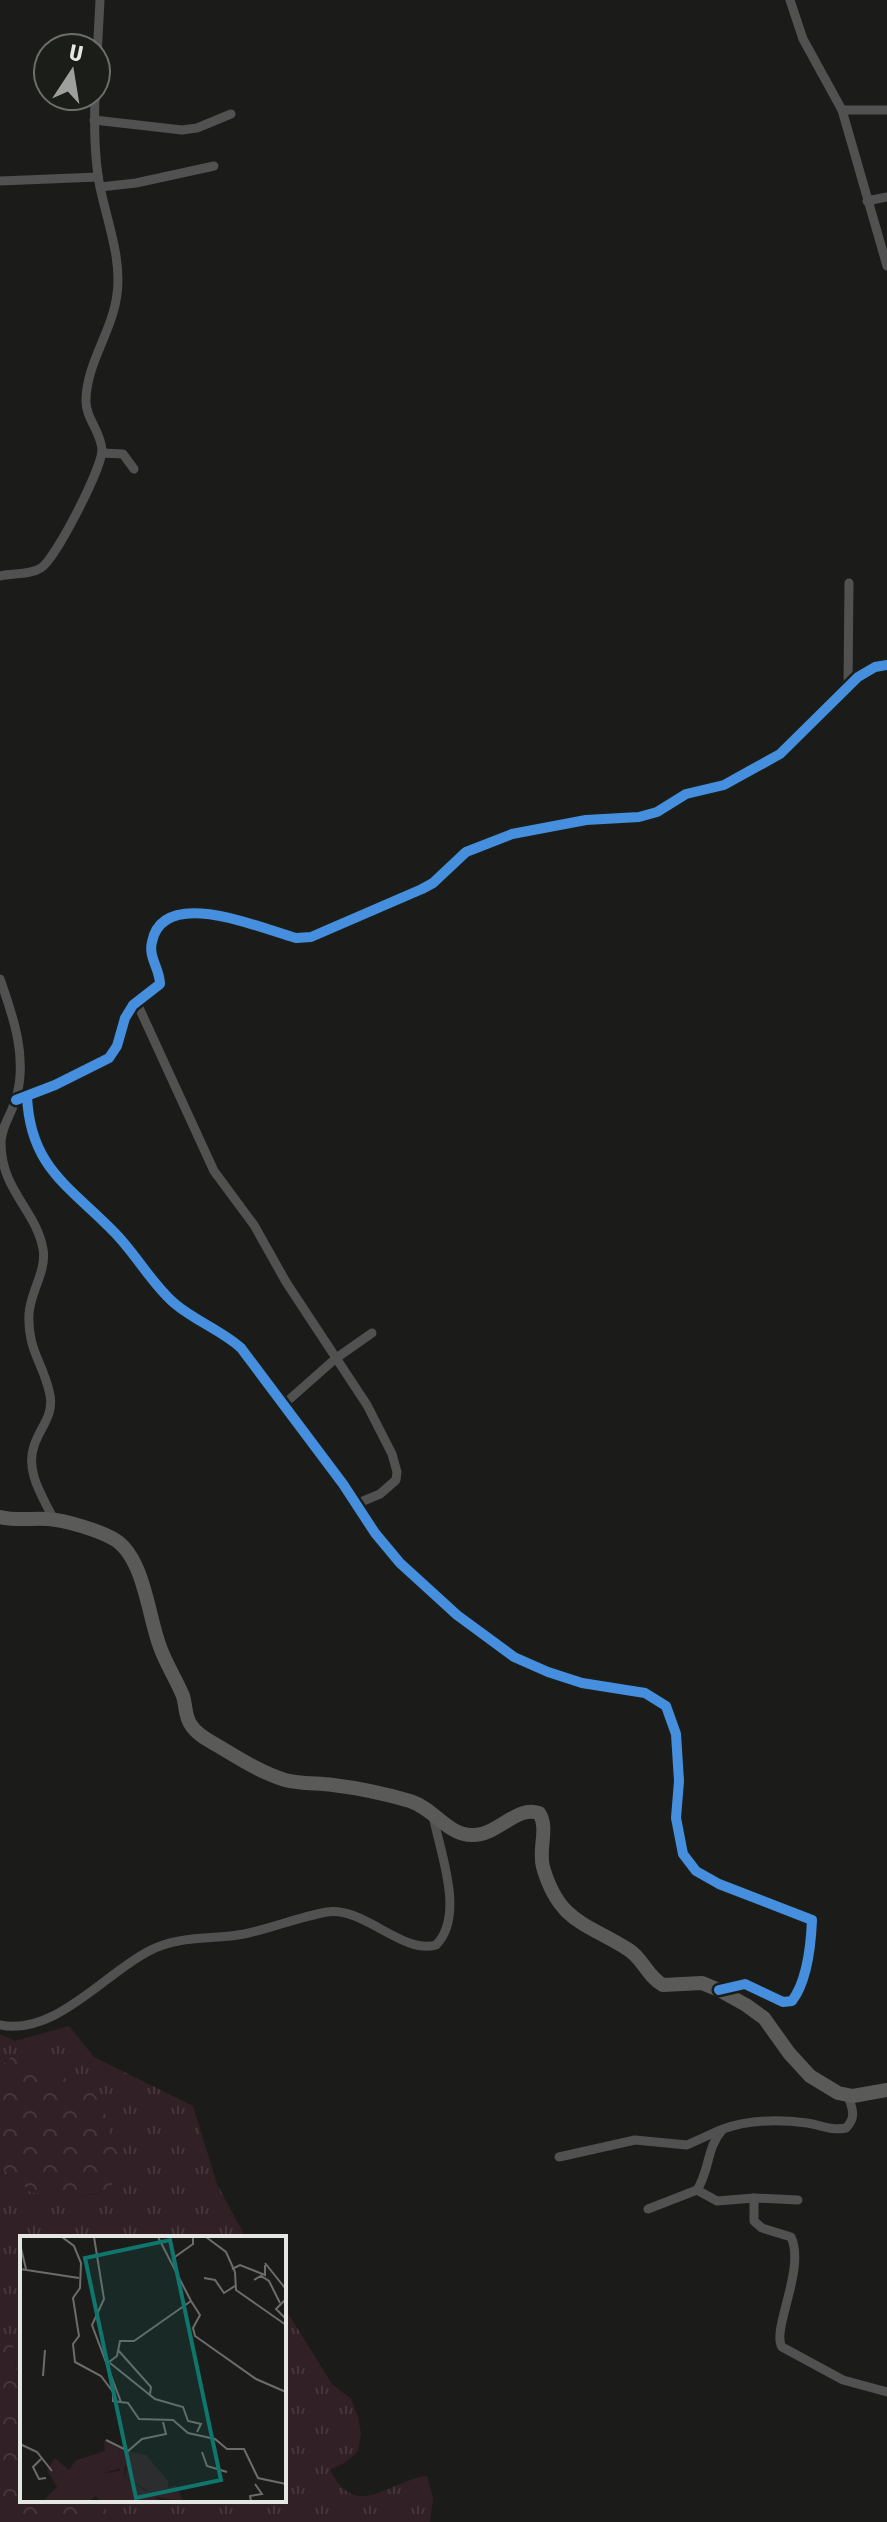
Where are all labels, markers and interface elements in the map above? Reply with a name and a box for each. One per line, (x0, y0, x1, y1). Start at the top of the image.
north arrow (32, 32, 112, 112)
text: U (67, 38, 85, 67)
inset map (20, 2236, 286, 2502)

